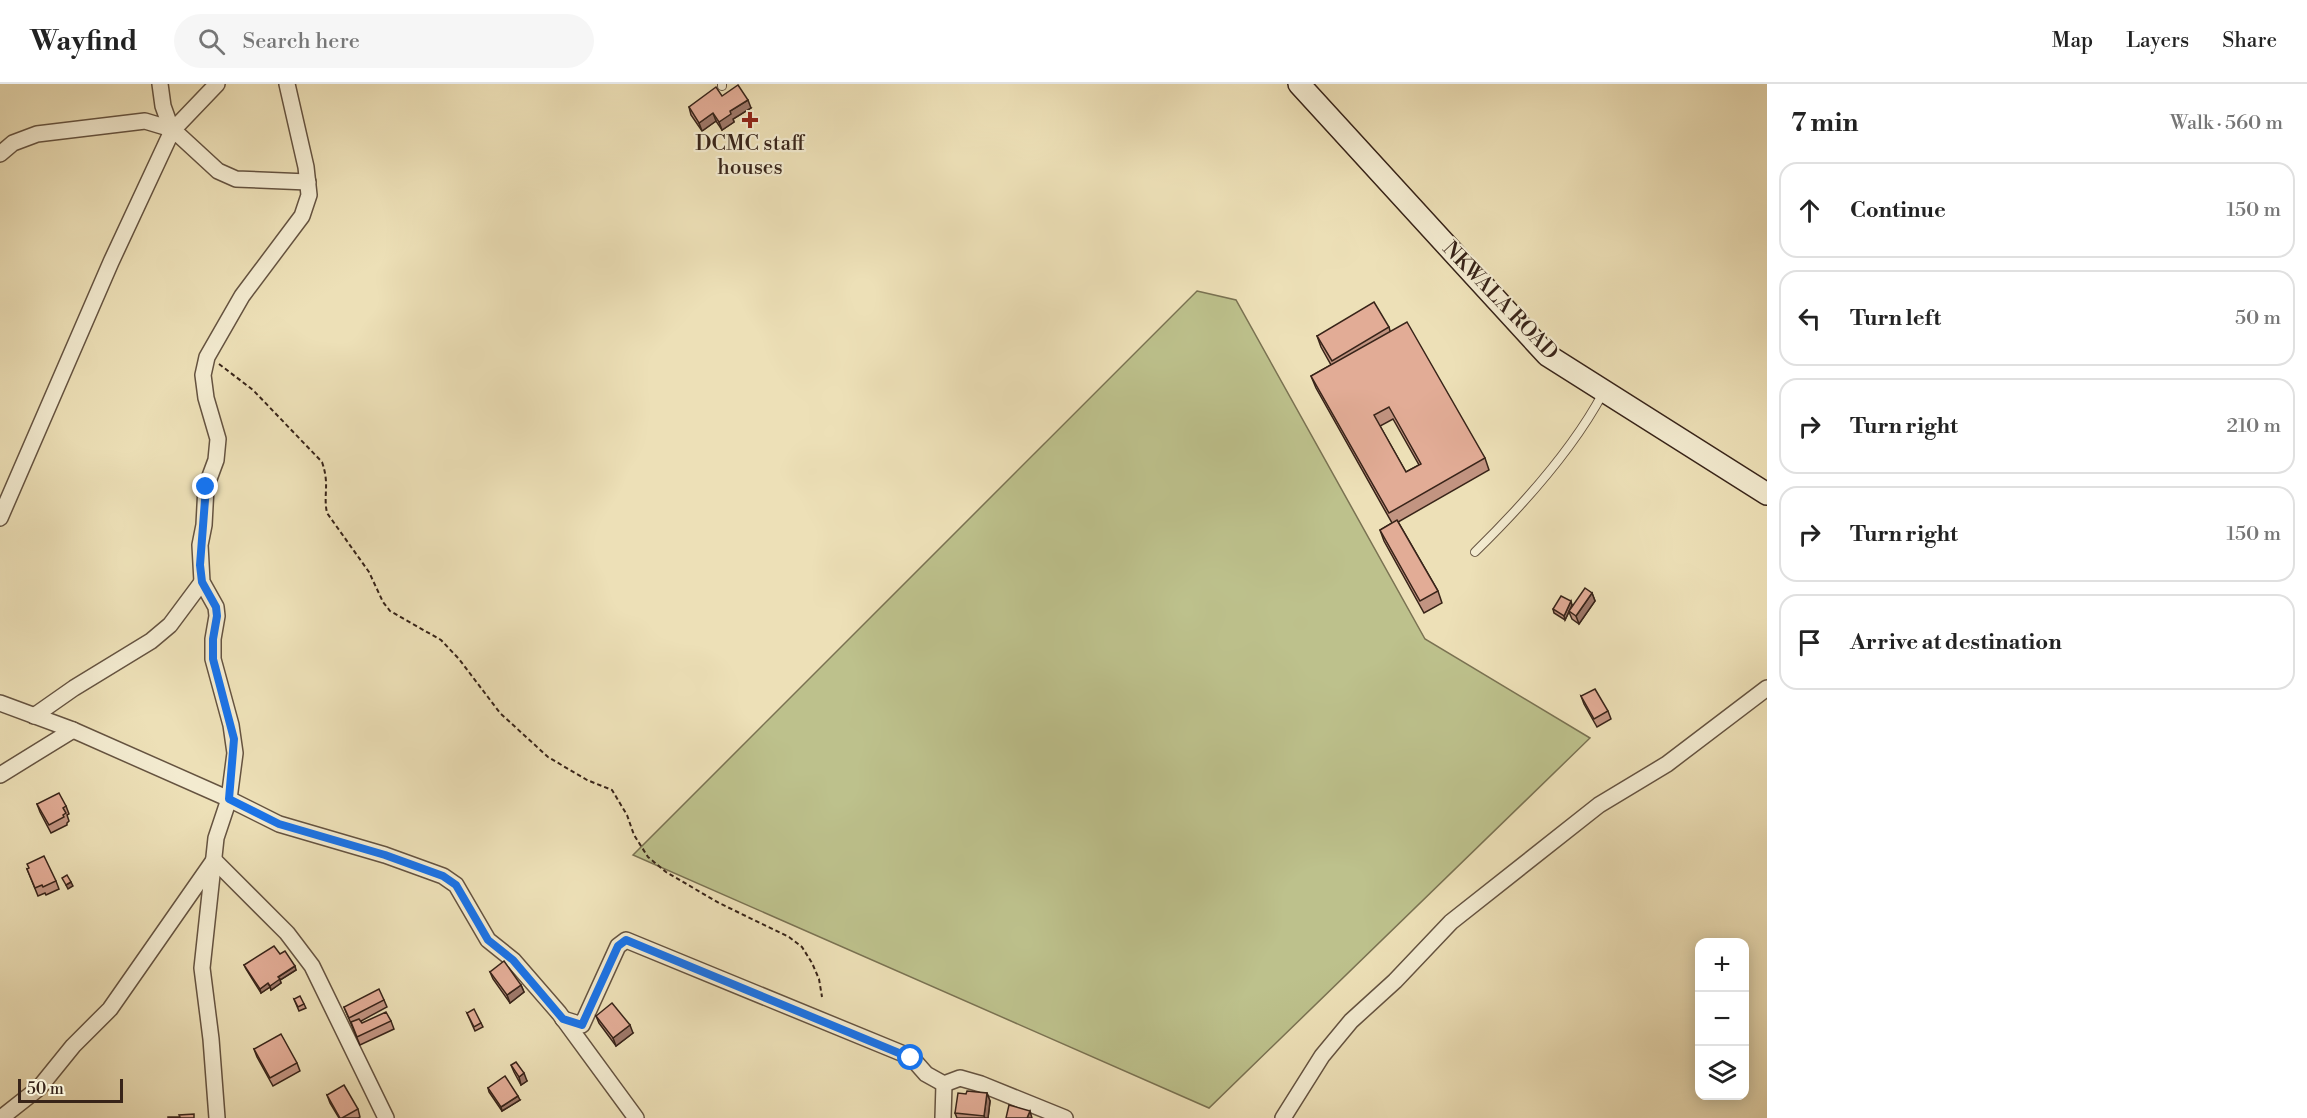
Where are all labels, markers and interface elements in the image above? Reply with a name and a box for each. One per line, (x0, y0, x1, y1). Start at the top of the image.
search box (174, 14, 594, 68)
text: Wayfind (30, 24, 138, 59)
icon: search (195, 25, 228, 58)
text: Search here (243, 28, 360, 55)
text: Map (2052, 28, 2093, 54)
text: Layers (2126, 28, 2189, 54)
text: Share (2222, 28, 2277, 54)
text: 7 min (1791, 107, 1858, 139)
marker: DCMC staff houses (741, 111, 759, 129)
text: Walk · 560 m (2170, 111, 2283, 136)
place label: DCMC staff houses (695, 131, 806, 181)
icon: ahead (1793, 194, 1826, 227)
text: Continue (1850, 197, 1946, 224)
text: 150 m (2226, 198, 2281, 223)
street label: NKWALA ROAD (1437, 236, 1563, 366)
icon: left (1793, 302, 1826, 335)
text: Turn left (1850, 305, 1941, 332)
text: 50 m (2235, 306, 2281, 331)
icon: right (1793, 410, 1826, 443)
text: Turn right (1850, 413, 1958, 440)
text: 210 m (2226, 414, 2281, 439)
route end (192, 473, 218, 499)
icon: right (1793, 518, 1826, 551)
text: Turn right (1850, 521, 1958, 548)
text: 150 m (2226, 522, 2281, 547)
icon: arrive (1793, 626, 1826, 659)
text: Arrive at destination (1850, 629, 2062, 656)
map controls (1695, 938, 1749, 1100)
button: + (1695, 938, 1749, 992)
button: − (1695, 992, 1749, 1046)
route start (897, 1044, 923, 1070)
button: layers (1695, 1046, 1749, 1100)
scale bar (18, 1076, 123, 1104)
text: 50 m (27, 1079, 64, 1099)

